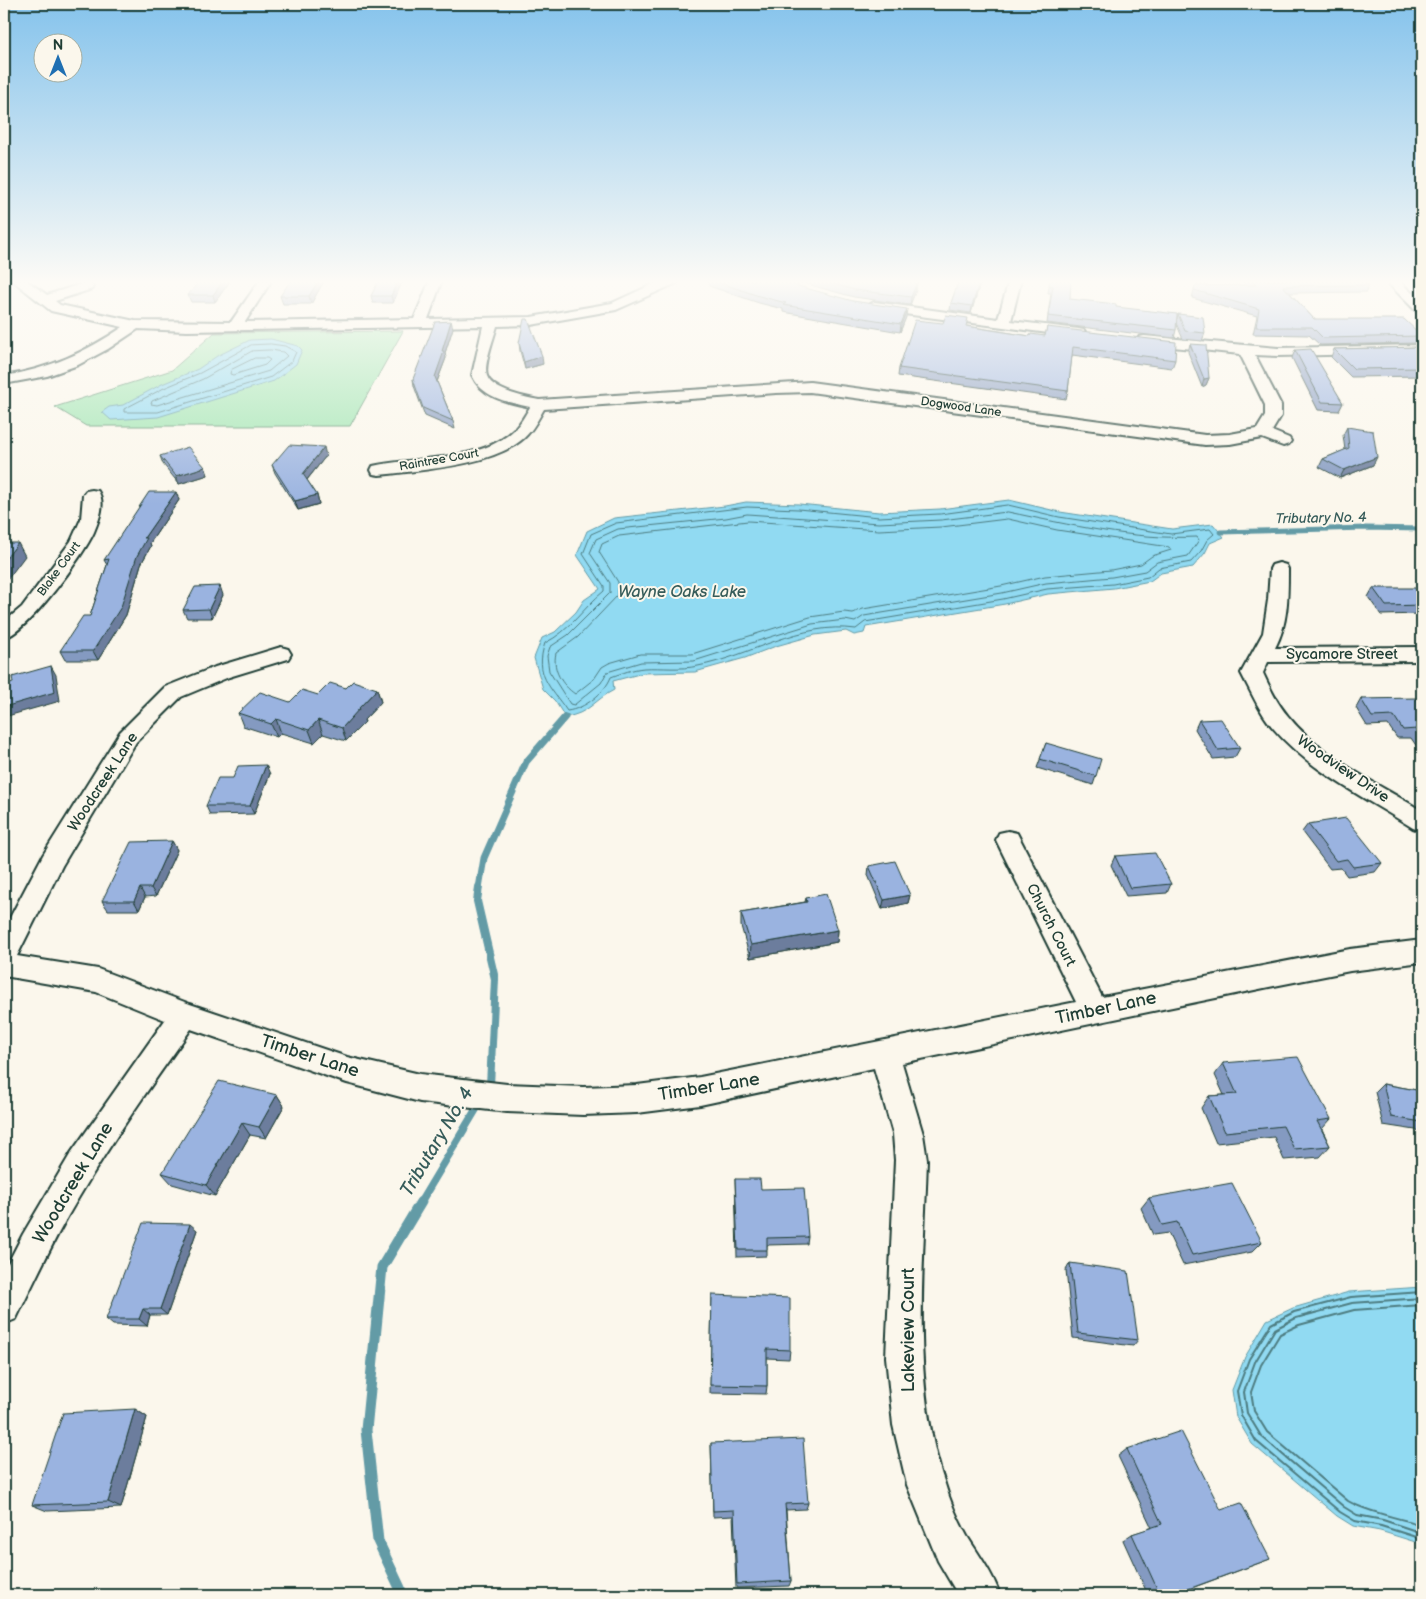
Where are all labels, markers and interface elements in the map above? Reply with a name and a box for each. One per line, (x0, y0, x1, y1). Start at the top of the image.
north arrow (32, 32, 82, 82)
text: N (53, 37, 63, 54)
street label: Dogwood Lane (920, 394, 1002, 420)
street label: Raintree Court (398, 446, 480, 474)
water label: Tributary No. 4 (1275, 509, 1367, 527)
street label: Blake Court (34, 539, 84, 599)
water label: Wayne Oaks Lake (618, 583, 746, 602)
street label: Sycamore Street (1286, 645, 1398, 664)
street label: Woodcreek Lane (64, 729, 142, 835)
street label: Woodview Drive (1293, 731, 1393, 807)
street label: Church Court (1022, 880, 1080, 970)
street label: Timber Lane (1054, 987, 1159, 1029)
street label: Timber Lane (258, 1030, 362, 1082)
street label: Timber Lane (657, 1069, 762, 1105)
water label: Tributary No. 4 (395, 1083, 479, 1201)
street label: Woodcreek Lane (29, 1118, 118, 1247)
street label: Lakeview Court (898, 1267, 919, 1392)

